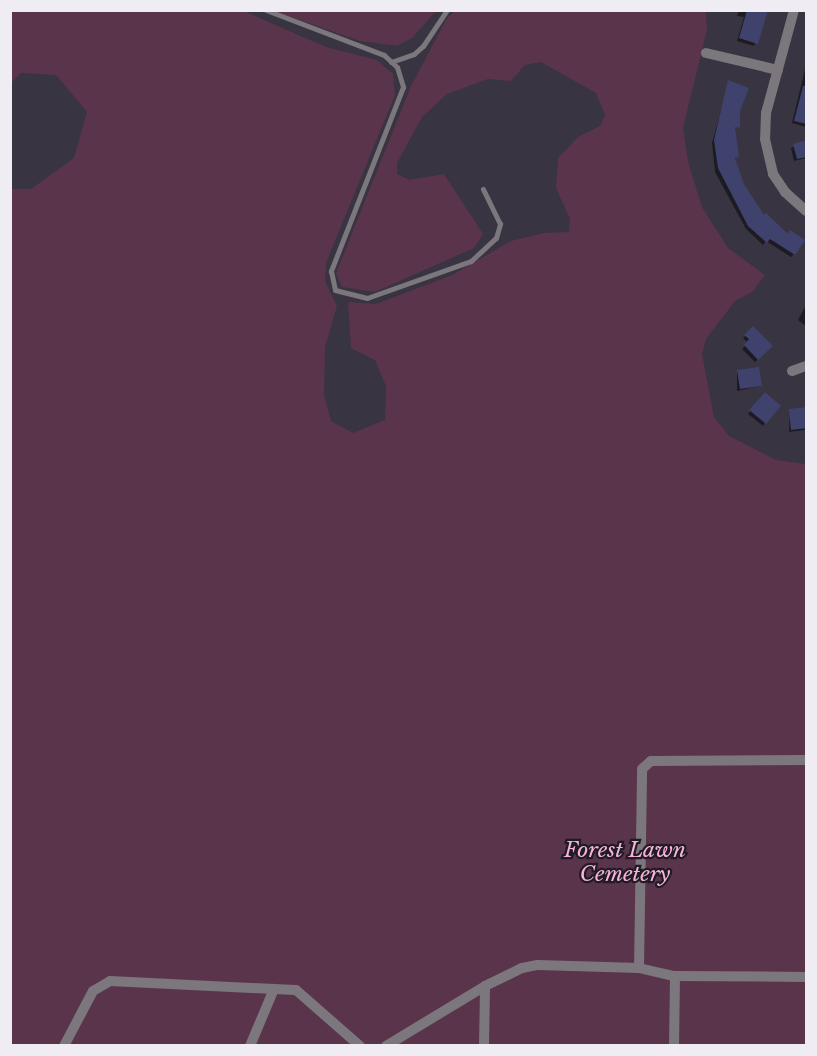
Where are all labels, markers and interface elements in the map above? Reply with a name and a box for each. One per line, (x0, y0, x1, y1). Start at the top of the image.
park label: Forest Lawn Cemetery (564, 837, 686, 887)

